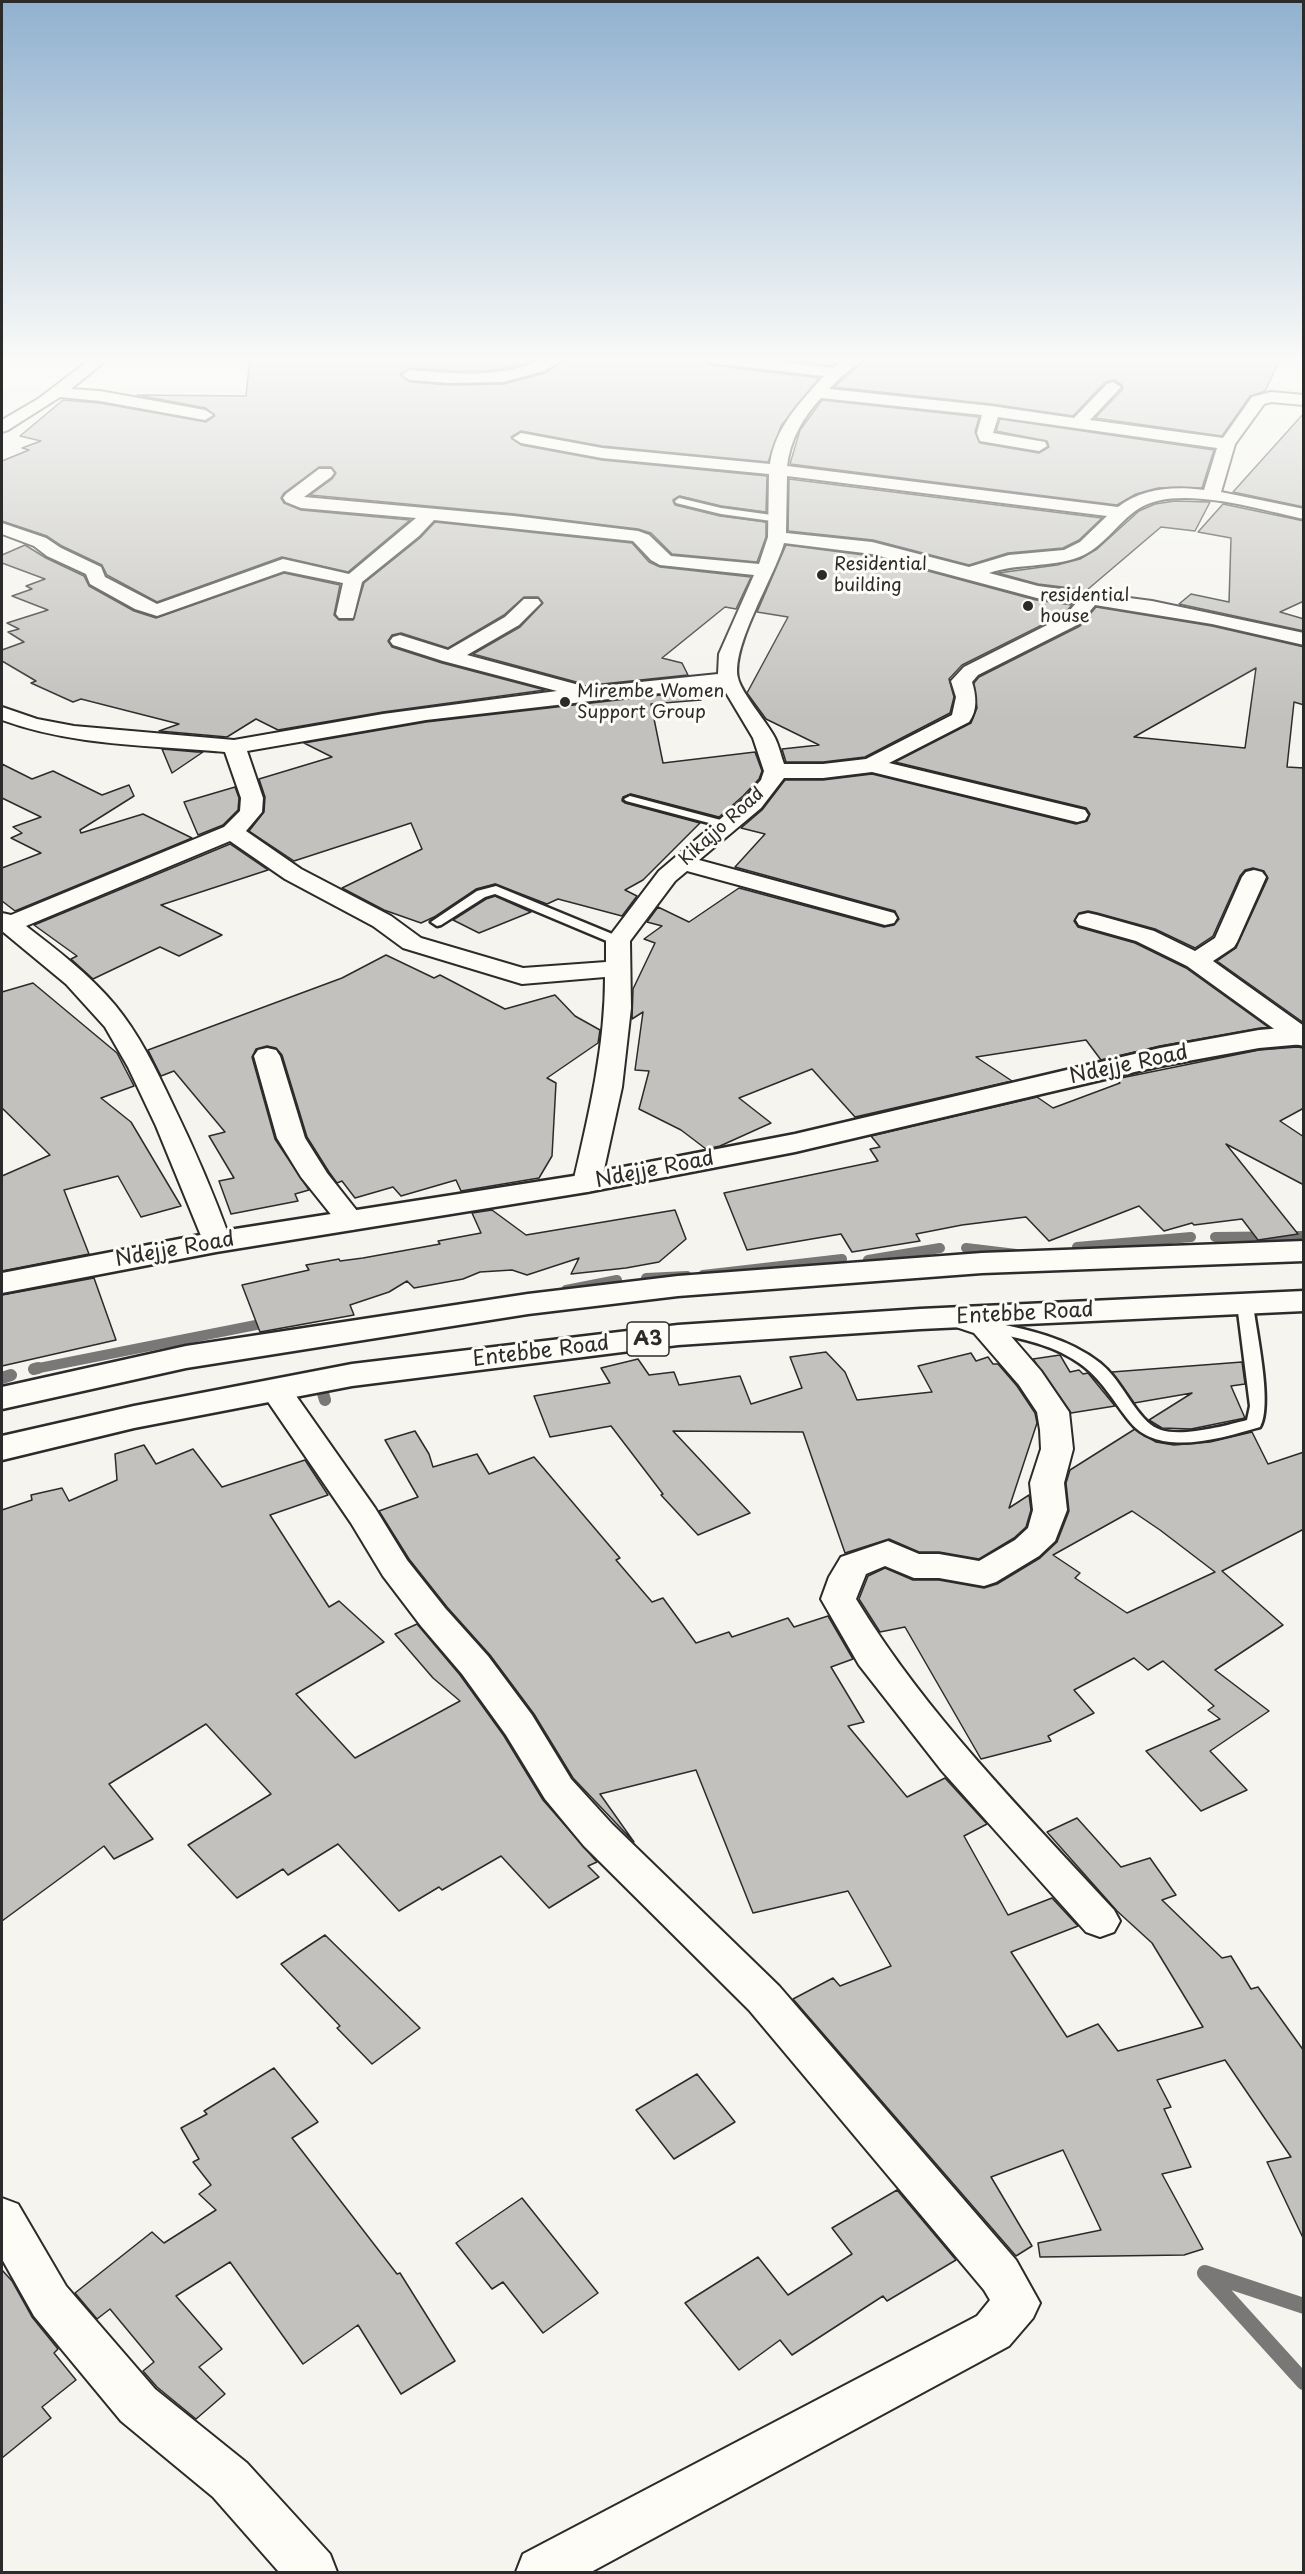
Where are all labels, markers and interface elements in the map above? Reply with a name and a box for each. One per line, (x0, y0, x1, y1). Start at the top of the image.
place label: Residential building (834, 554, 927, 596)
marker: Residential building (815, 568, 829, 582)
place label: residential house (1040, 585, 1129, 628)
marker: residential house (1021, 599, 1035, 613)
place label: Mirembe Women Support Group (577, 681, 724, 724)
marker: Mirembe Women Support Group (558, 695, 572, 709)
street label: Kikajjo Road (675, 783, 769, 871)
street label: Ndejje Road (1068, 1040, 1190, 1090)
street label: Ndejje Road (594, 1146, 716, 1194)
street label: Ndejje Road (114, 1227, 236, 1273)
street label: Entebbe Road (956, 1298, 1094, 1330)
road number: A3 (627, 1322, 669, 1356)
street label: Entebbe Road (471, 1331, 611, 1373)

